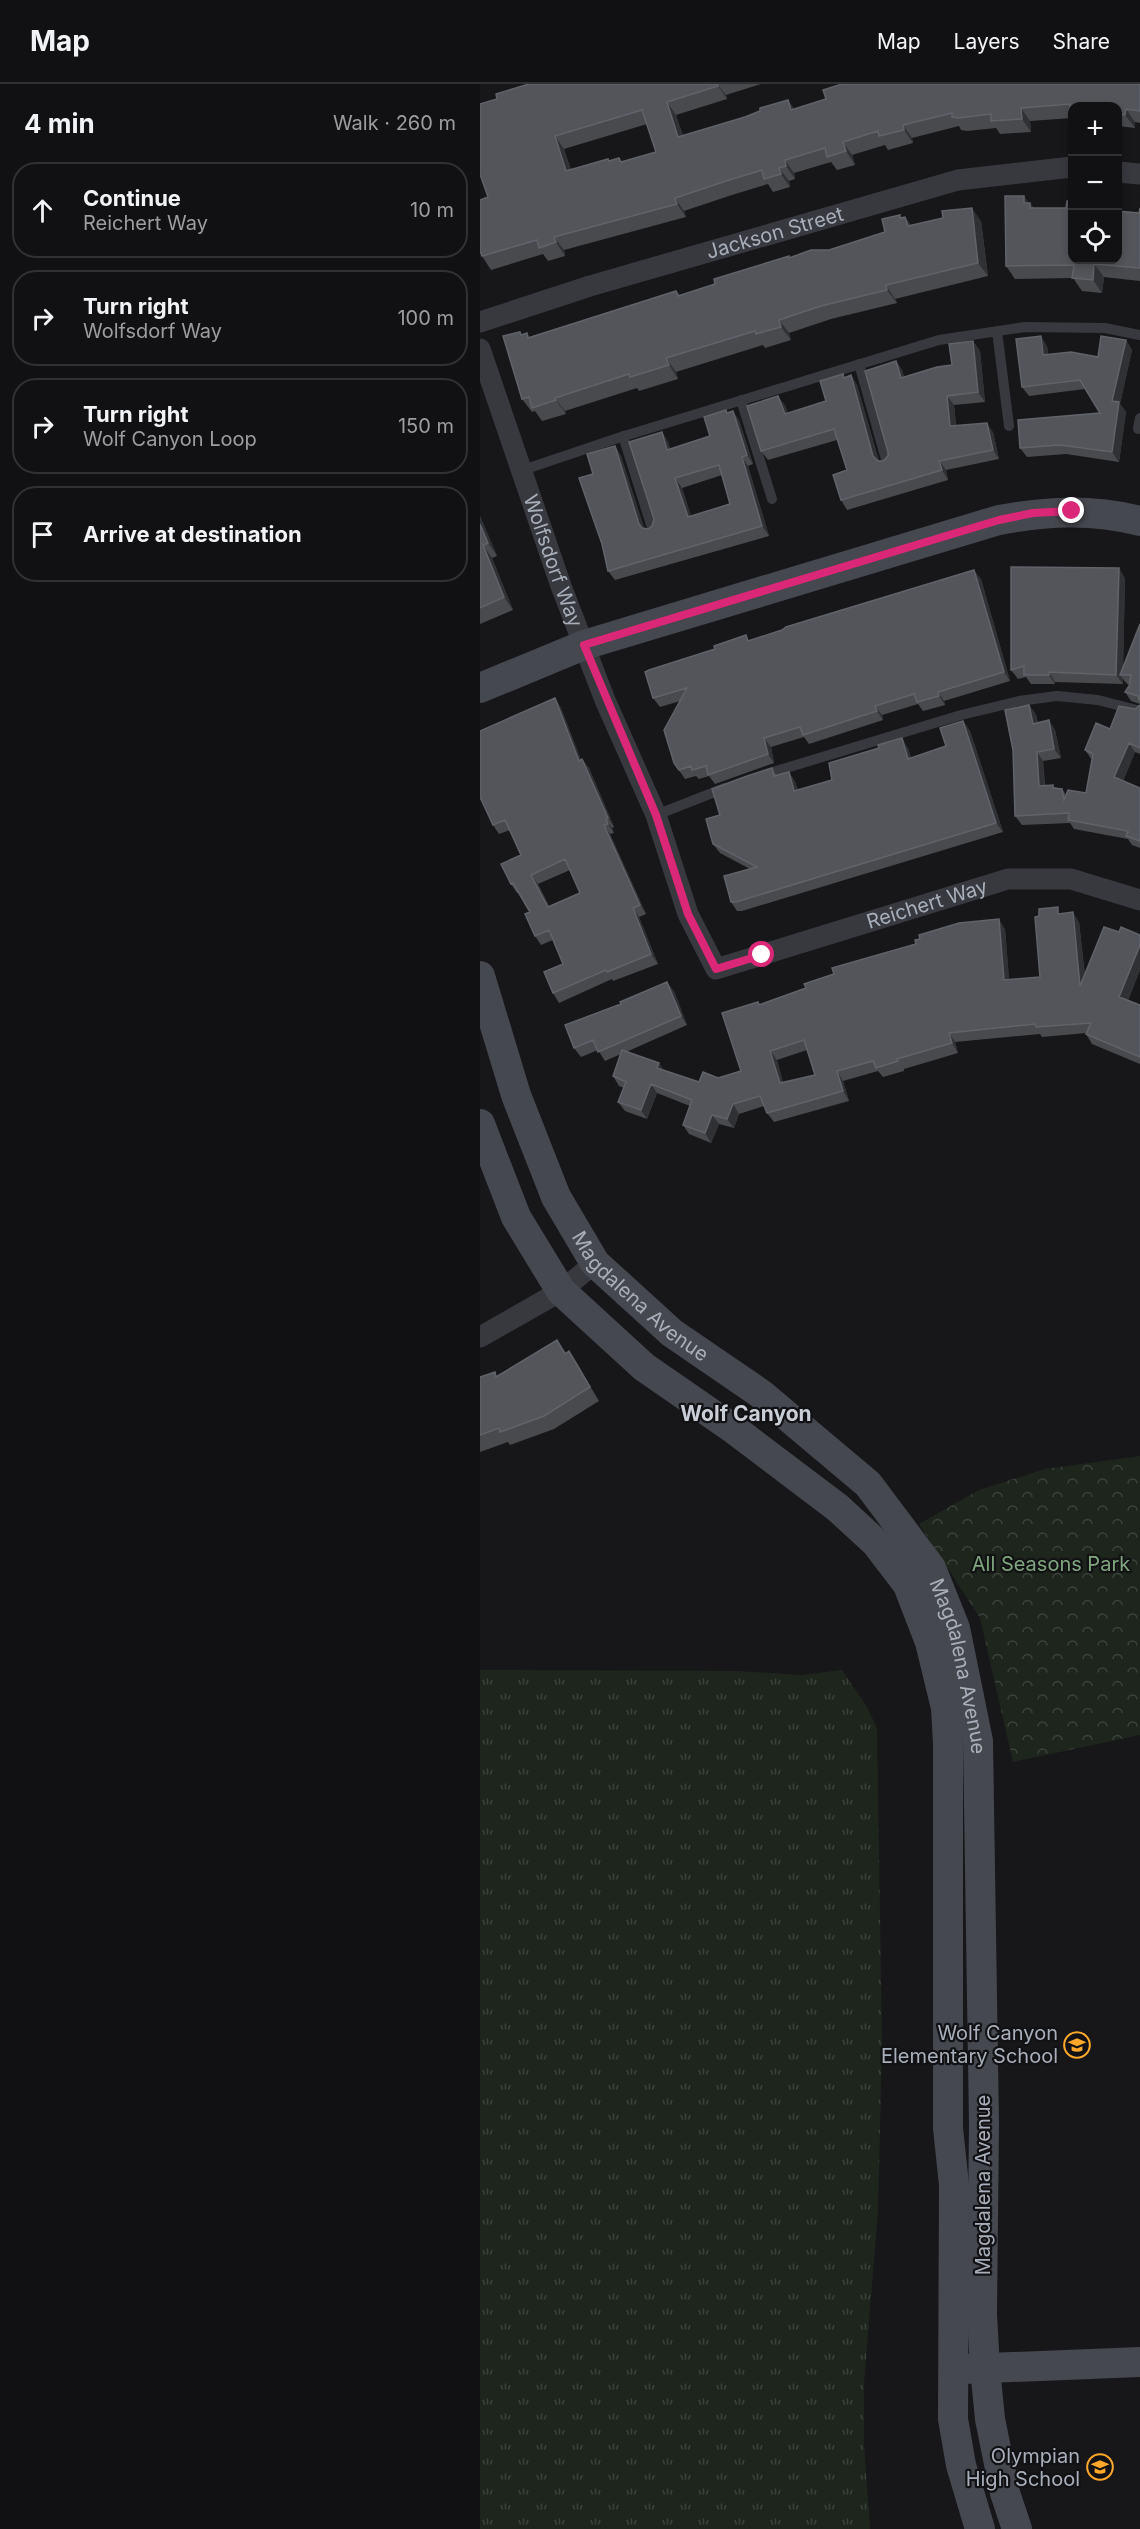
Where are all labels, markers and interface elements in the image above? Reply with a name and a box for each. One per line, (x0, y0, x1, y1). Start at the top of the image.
text: Map (30, 24, 90, 58)
text: Map (877, 29, 921, 54)
text: Layers (954, 29, 1020, 54)
text: Share (1053, 29, 1110, 54)
map controls (1068, 102, 1122, 264)
button: + (1068, 102, 1122, 156)
text: 4 min (24, 108, 95, 139)
text: Walk · 260 m (333, 111, 456, 135)
button: − (1068, 156, 1122, 210)
text: Continue (83, 185, 181, 211)
icon: ahead (26, 194, 59, 227)
text: 10 m (410, 198, 454, 222)
street label: Jackson Street (703, 202, 847, 264)
button: locate (1068, 210, 1122, 264)
text: Reichert Way (83, 211, 208, 235)
text: Turn right (83, 293, 189, 319)
icon: right (26, 302, 59, 335)
text: 100 m (397, 306, 454, 330)
text: Wolfsdorf Way (83, 319, 222, 343)
text: Turn right (83, 401, 189, 427)
icon: right (26, 410, 59, 443)
text: 150 m (398, 414, 454, 438)
text: Wolf Canyon Loop (83, 427, 257, 451)
street label: Wolfsdorf Way (519, 491, 588, 631)
route end (1058, 497, 1084, 523)
icon: arrive (26, 518, 59, 551)
text: Arrive at destination (83, 521, 302, 547)
street label: Reichert Way (864, 874, 990, 934)
route start (748, 941, 774, 967)
street label: Magdalena Avenue (567, 1227, 713, 1366)
district label: Wolf Canyon (680, 1401, 812, 1426)
park label: All Seasons Park (972, 1552, 1130, 1576)
street label: Magdalena Avenue (924, 1575, 990, 1754)
place label: Wolf Canyon Elementary School (881, 2021, 1058, 2068)
school or university icon: Wolf Canyon Elementary School (1062, 2030, 1092, 2060)
street label: Magdalena Avenue (971, 2095, 995, 2275)
place label: Olympian High School (966, 2444, 1080, 2491)
school or university icon: Olympian High School (1085, 2452, 1115, 2482)

